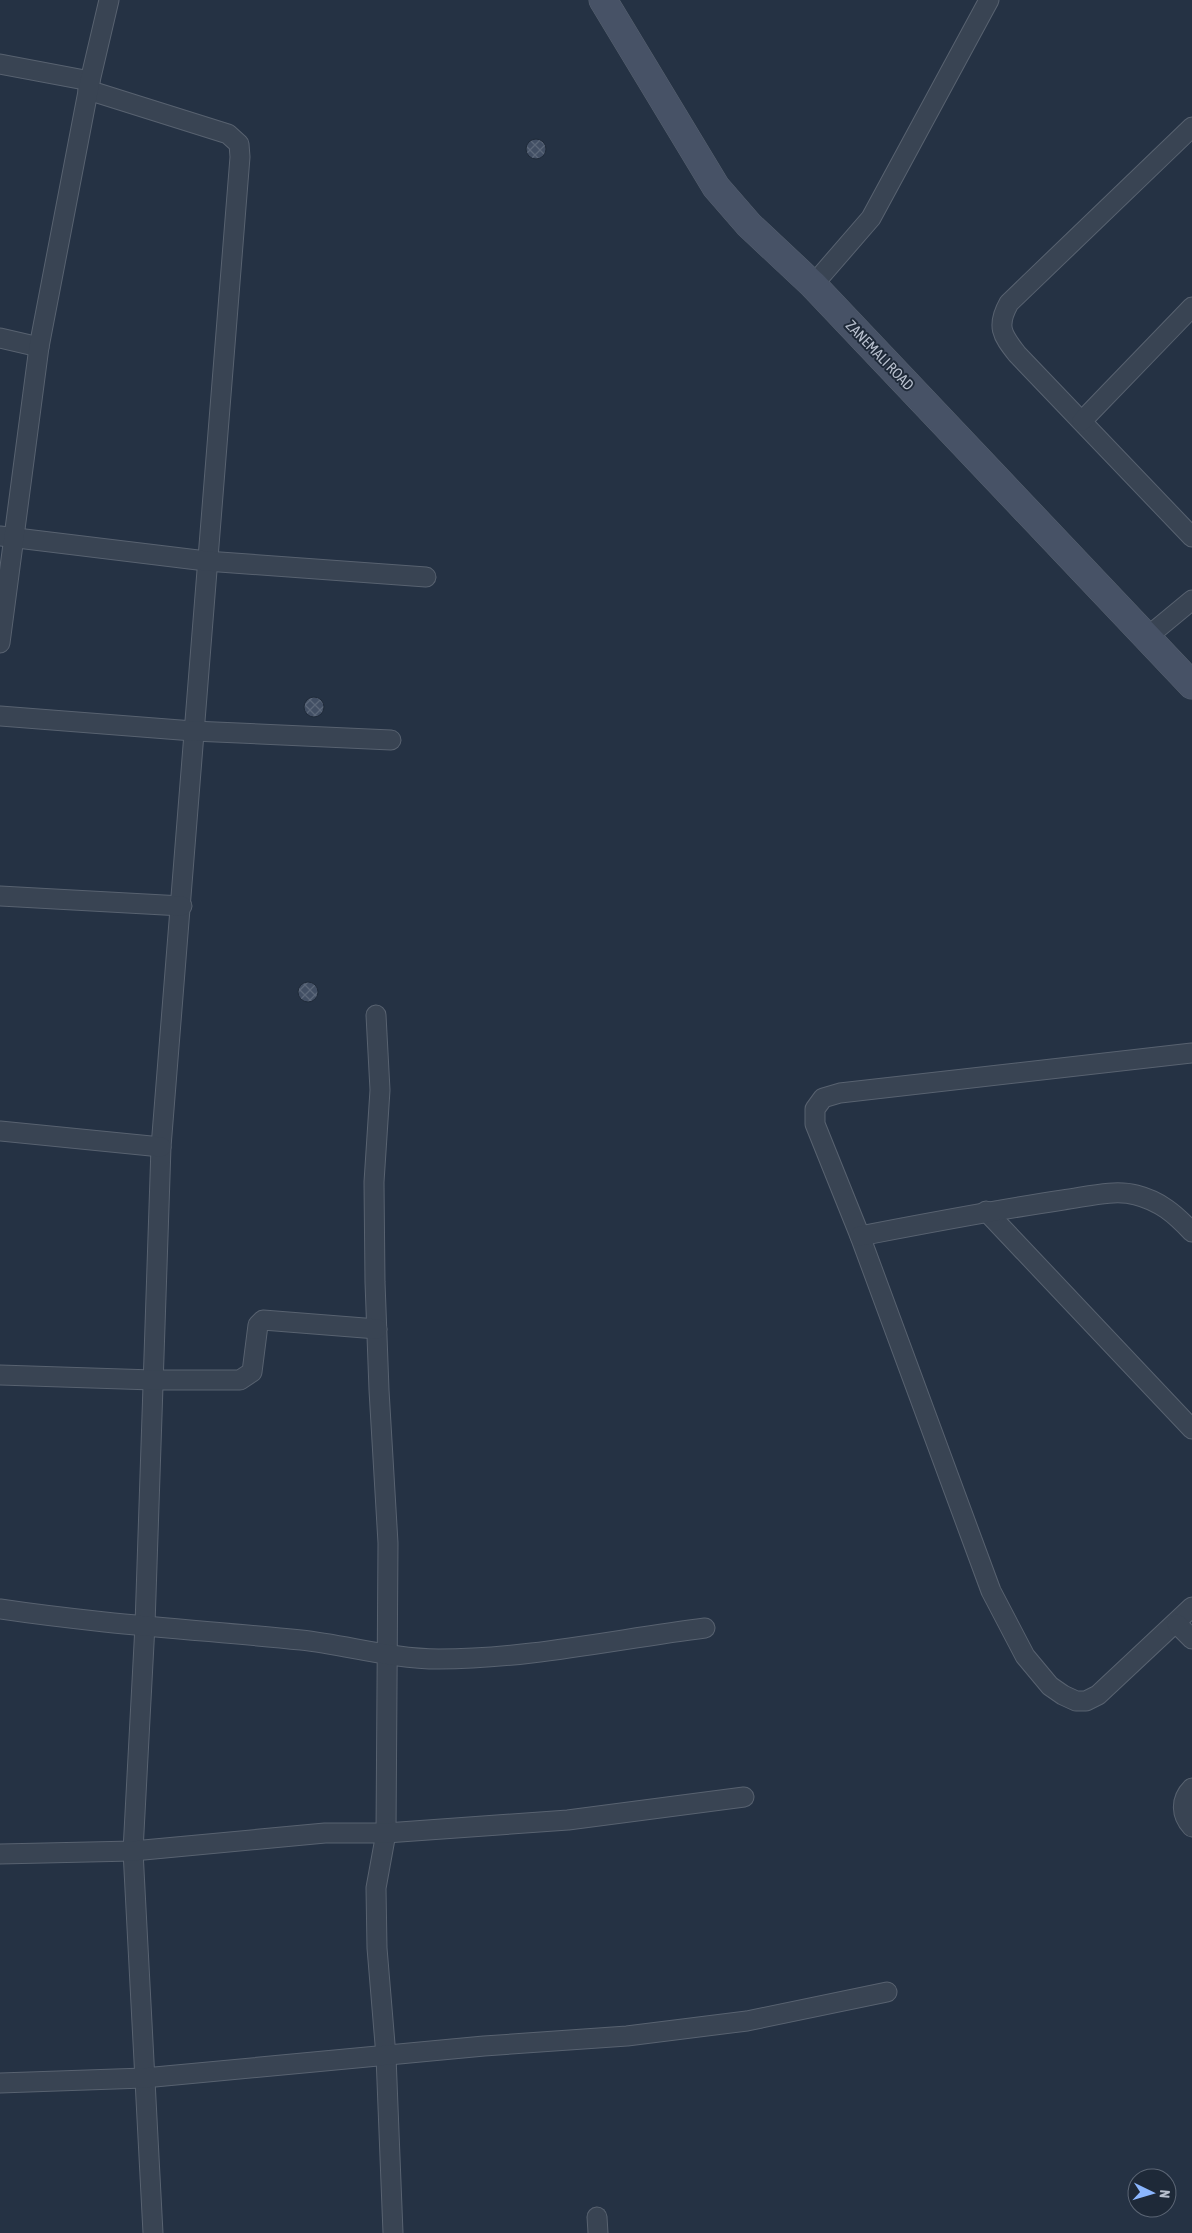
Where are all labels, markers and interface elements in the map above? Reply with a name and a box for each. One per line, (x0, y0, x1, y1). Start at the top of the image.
street label: ZANEMALI ROAD (843, 317, 917, 393)
north arrow (1127, 2168, 1177, 2218)
text: N (1157, 2189, 1173, 2199)

